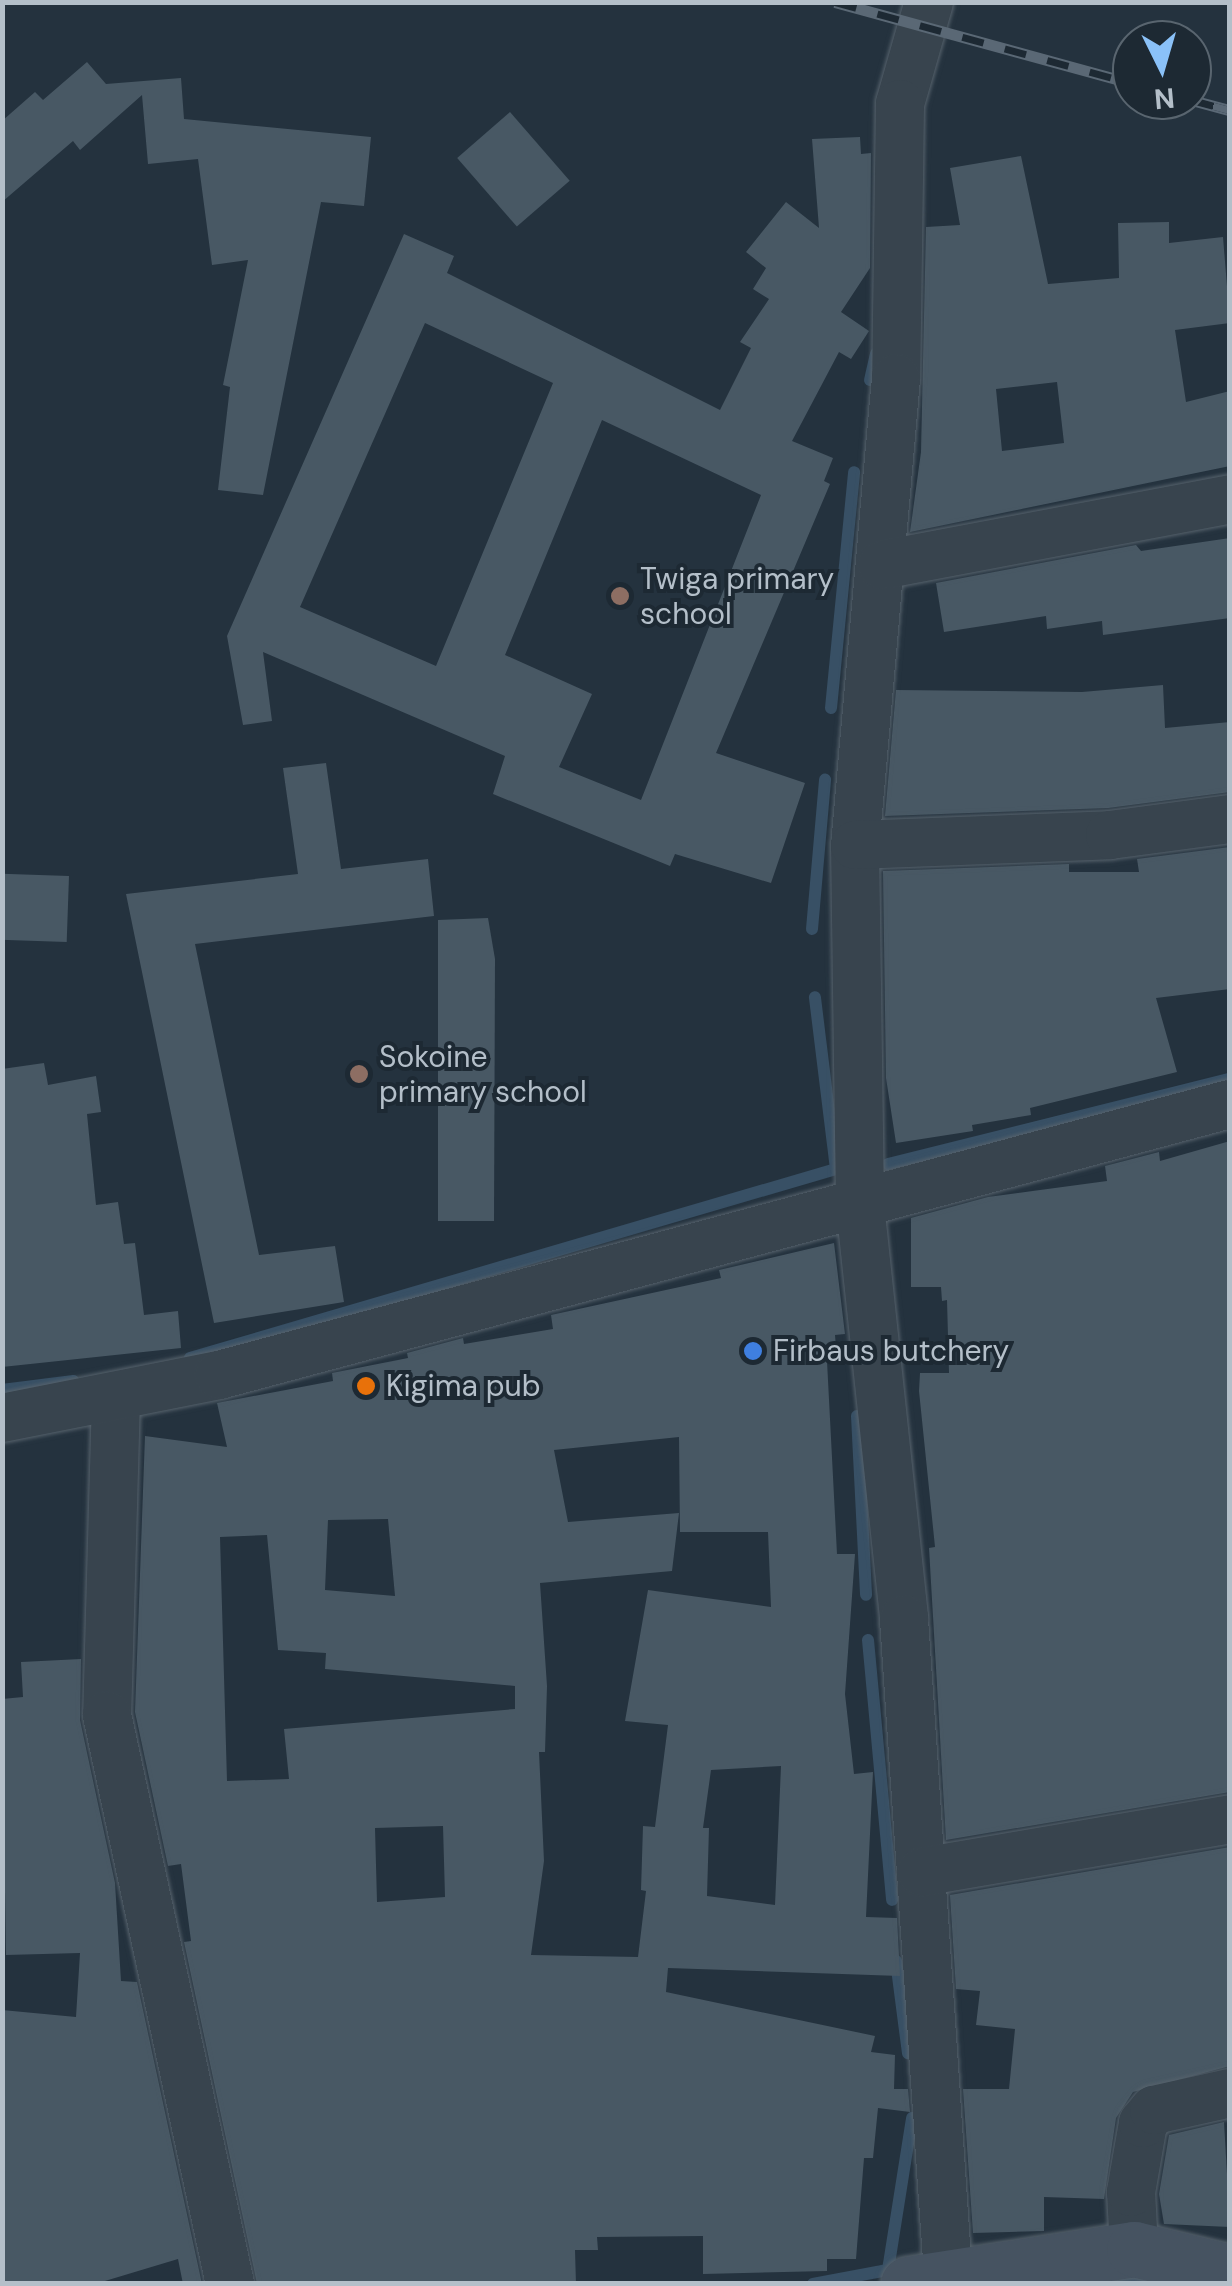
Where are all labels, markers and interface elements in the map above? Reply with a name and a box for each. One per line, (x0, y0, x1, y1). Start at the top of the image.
north arrow (1112, 20, 1212, 120)
text: N (1153, 79, 1176, 118)
place label: Twiga primary school (640, 561, 834, 632)
marker: Twiga primary school (609, 585, 631, 607)
place label: Sokoine primary school (379, 1039, 587, 1110)
marker: Sokoine primary school (348, 1063, 370, 1085)
place label: Firbaus butchery (773, 1333, 1009, 1369)
marker: Firbaus butchery (742, 1340, 764, 1362)
place label: Kigima pub (386, 1368, 540, 1404)
marker: Kigima pub (355, 1375, 377, 1397)

